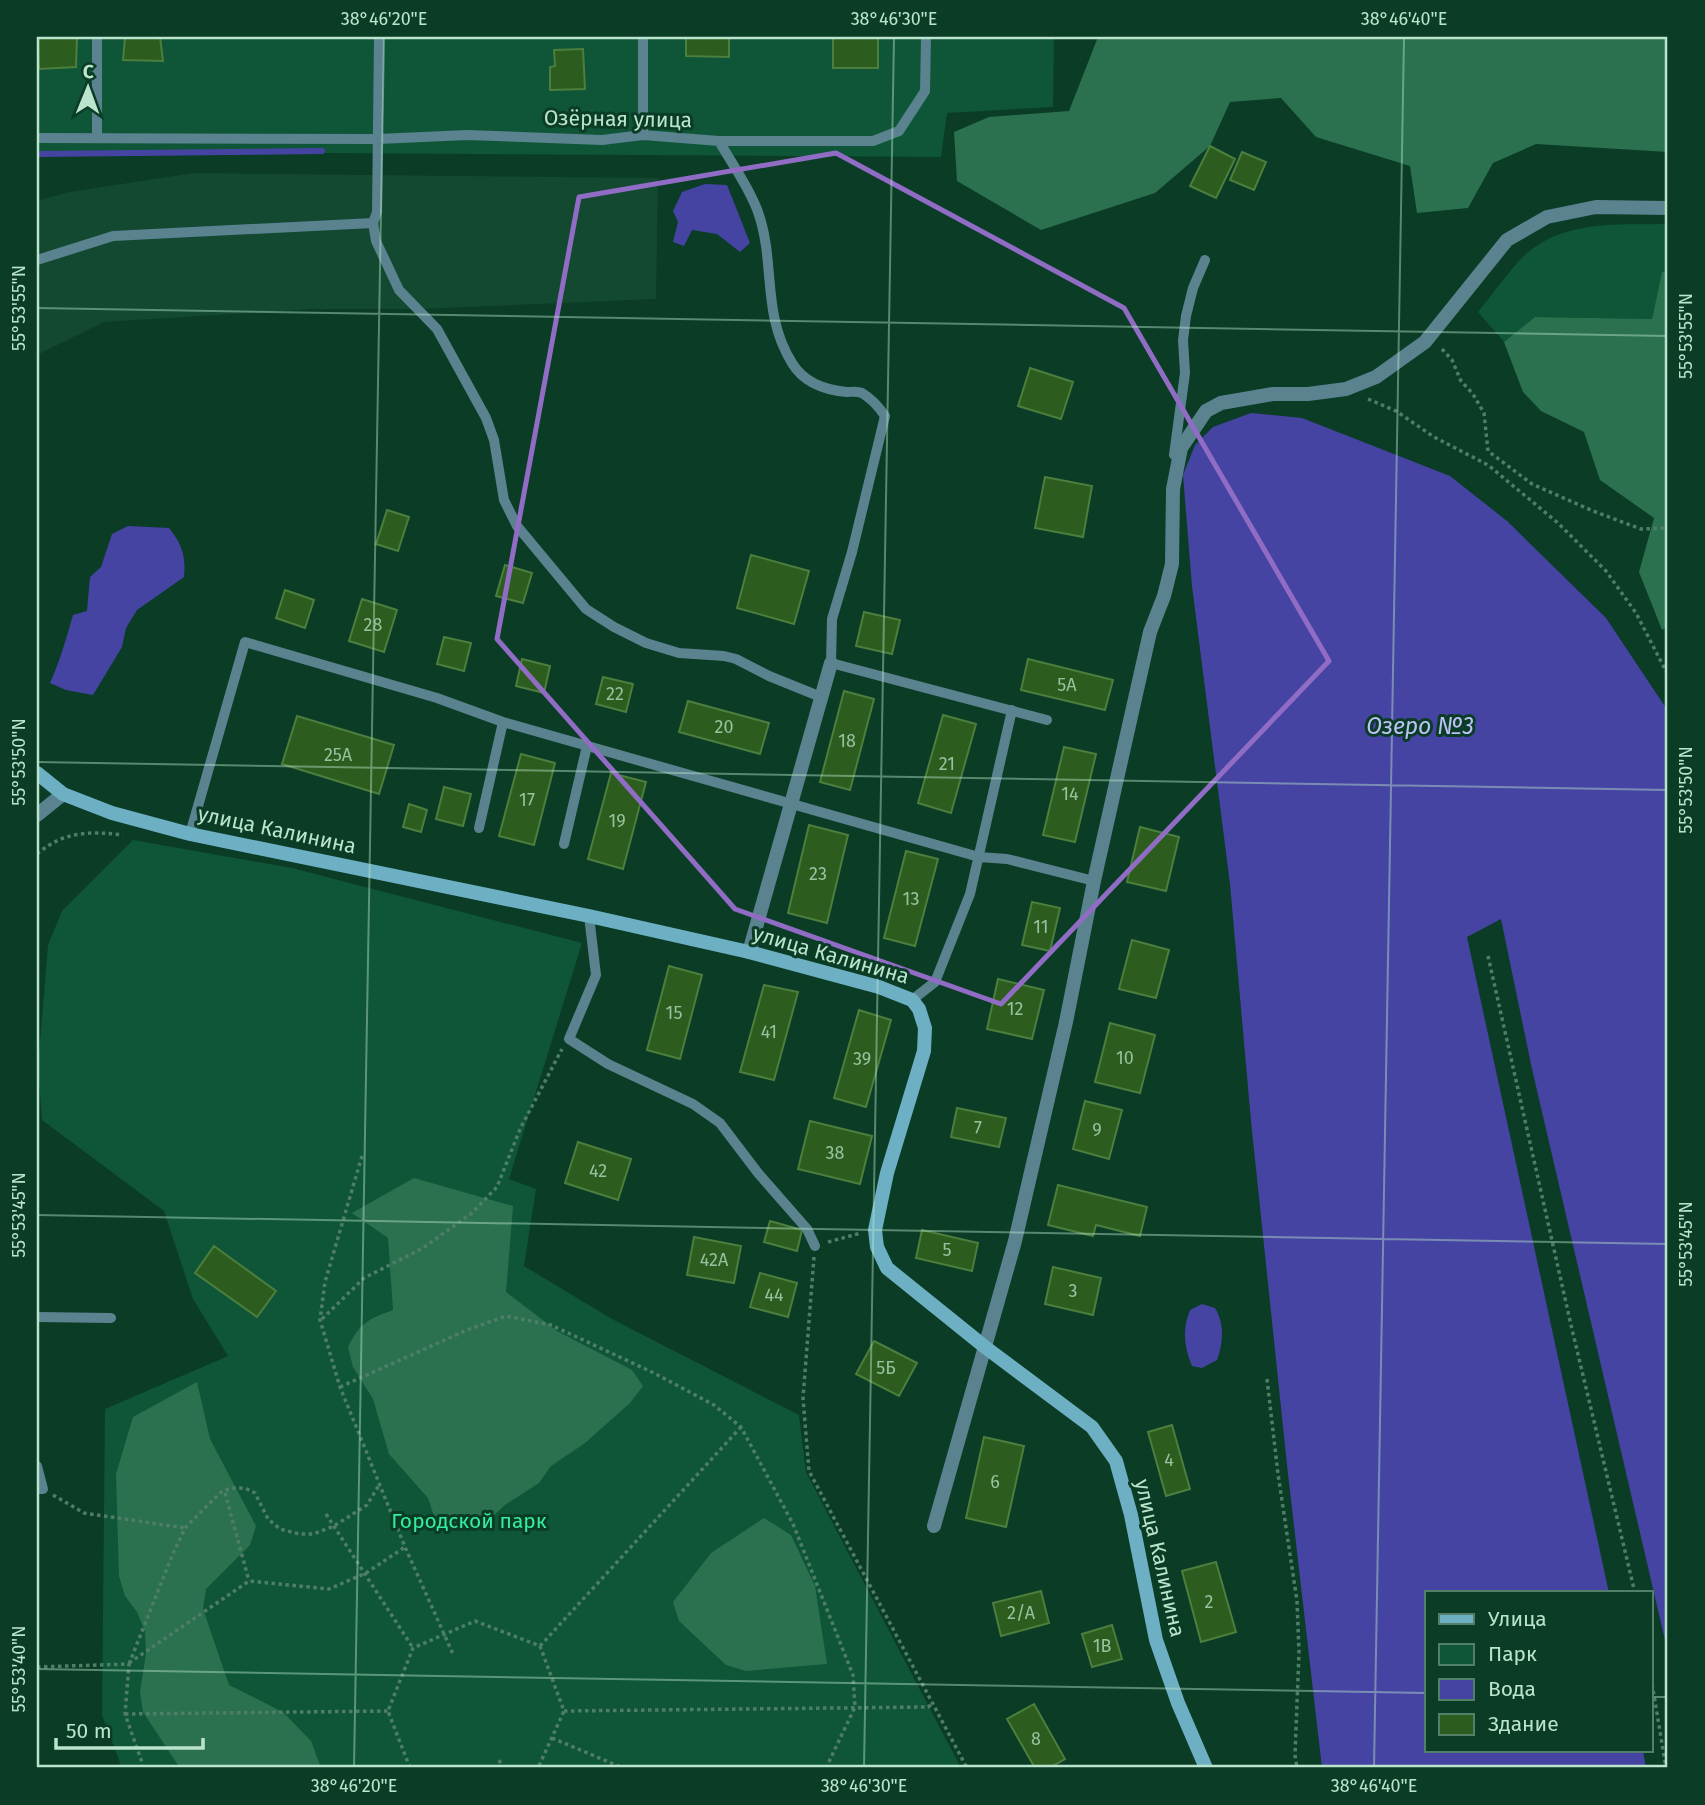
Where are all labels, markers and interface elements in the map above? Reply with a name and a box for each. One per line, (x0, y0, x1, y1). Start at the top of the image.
text: 38°46'20"E (341, 8, 427, 30)
text: 38°46'30"E (851, 8, 937, 30)
text: 38°46'40"E (1361, 8, 1447, 30)
north arrow (52, 52, 122, 122)
text: С (83, 60, 94, 83)
street label: Озёрная улица (544, 105, 692, 133)
text: 55°53'55"N (8, 265, 30, 351)
text: 55°53'55"N (1675, 293, 1697, 379)
house number: 28 (364, 614, 382, 636)
house number: 5А (1057, 674, 1077, 696)
house number: 22 (606, 683, 624, 705)
water label: Озеро №3 (1366, 712, 1474, 740)
house number: 20 (715, 716, 733, 738)
text: 55°53'50"N (8, 718, 30, 806)
house number: 18 (838, 730, 856, 752)
house number: 25А (324, 744, 353, 766)
text: 55°53'50"N (1675, 746, 1697, 834)
house number: 21 (939, 753, 955, 775)
house number: 14 (1061, 783, 1079, 805)
house number: 17 (519, 789, 535, 811)
street label: улица Калинина (195, 801, 359, 859)
house number: 19 (608, 810, 626, 832)
house number: 23 (809, 863, 827, 885)
house number: 13 (903, 888, 919, 910)
house number: 11 (1033, 916, 1049, 938)
street label: улица Калинина (750, 920, 912, 990)
house number: 12 (1007, 998, 1023, 1020)
house number: 15 (666, 1002, 682, 1024)
house number: 41 (761, 1021, 777, 1043)
house number: 10 (1116, 1047, 1134, 1069)
house number: 39 (853, 1048, 871, 1070)
house number: 7 (974, 1117, 982, 1139)
house number: 9 (1092, 1119, 1102, 1141)
house number: 38 (826, 1142, 845, 1164)
house number: 42 (589, 1160, 607, 1182)
text: 55°53'45"N (8, 1172, 30, 1258)
text: 55°53'45"N (1675, 1201, 1697, 1287)
house number: 5 (942, 1239, 952, 1261)
house number: 42А (700, 1249, 729, 1271)
house number: 3 (1069, 1280, 1077, 1302)
house number: 44 (764, 1284, 784, 1306)
house number: 5Б (876, 1357, 896, 1379)
house number: 4 (1164, 1449, 1174, 1471)
house number: 6 (990, 1471, 1000, 1493)
street label: улица Калинина (1129, 1476, 1191, 1640)
park label: Городской парк (391, 1508, 547, 1534)
house number: 2 (1205, 1591, 1214, 1613)
legend (1425, 1591, 1652, 1752)
house number: 2/А (1007, 1602, 1036, 1624)
text: Улица (1488, 1606, 1547, 1632)
text: 55°53'40"N (8, 1625, 30, 1713)
house number: 1В (1093, 1635, 1111, 1657)
text: Парк (1488, 1641, 1537, 1667)
text: Вода (1488, 1676, 1536, 1702)
scale bar (56, 1707, 203, 1751)
text: Здание (1488, 1711, 1559, 1737)
text: 50 m (66, 1718, 112, 1744)
house number: 8 (1031, 1728, 1041, 1750)
text: 38°46'20"E (311, 1775, 397, 1797)
text: 38°46'30"E (821, 1775, 907, 1797)
text: 38°46'40"E (1331, 1775, 1417, 1797)

